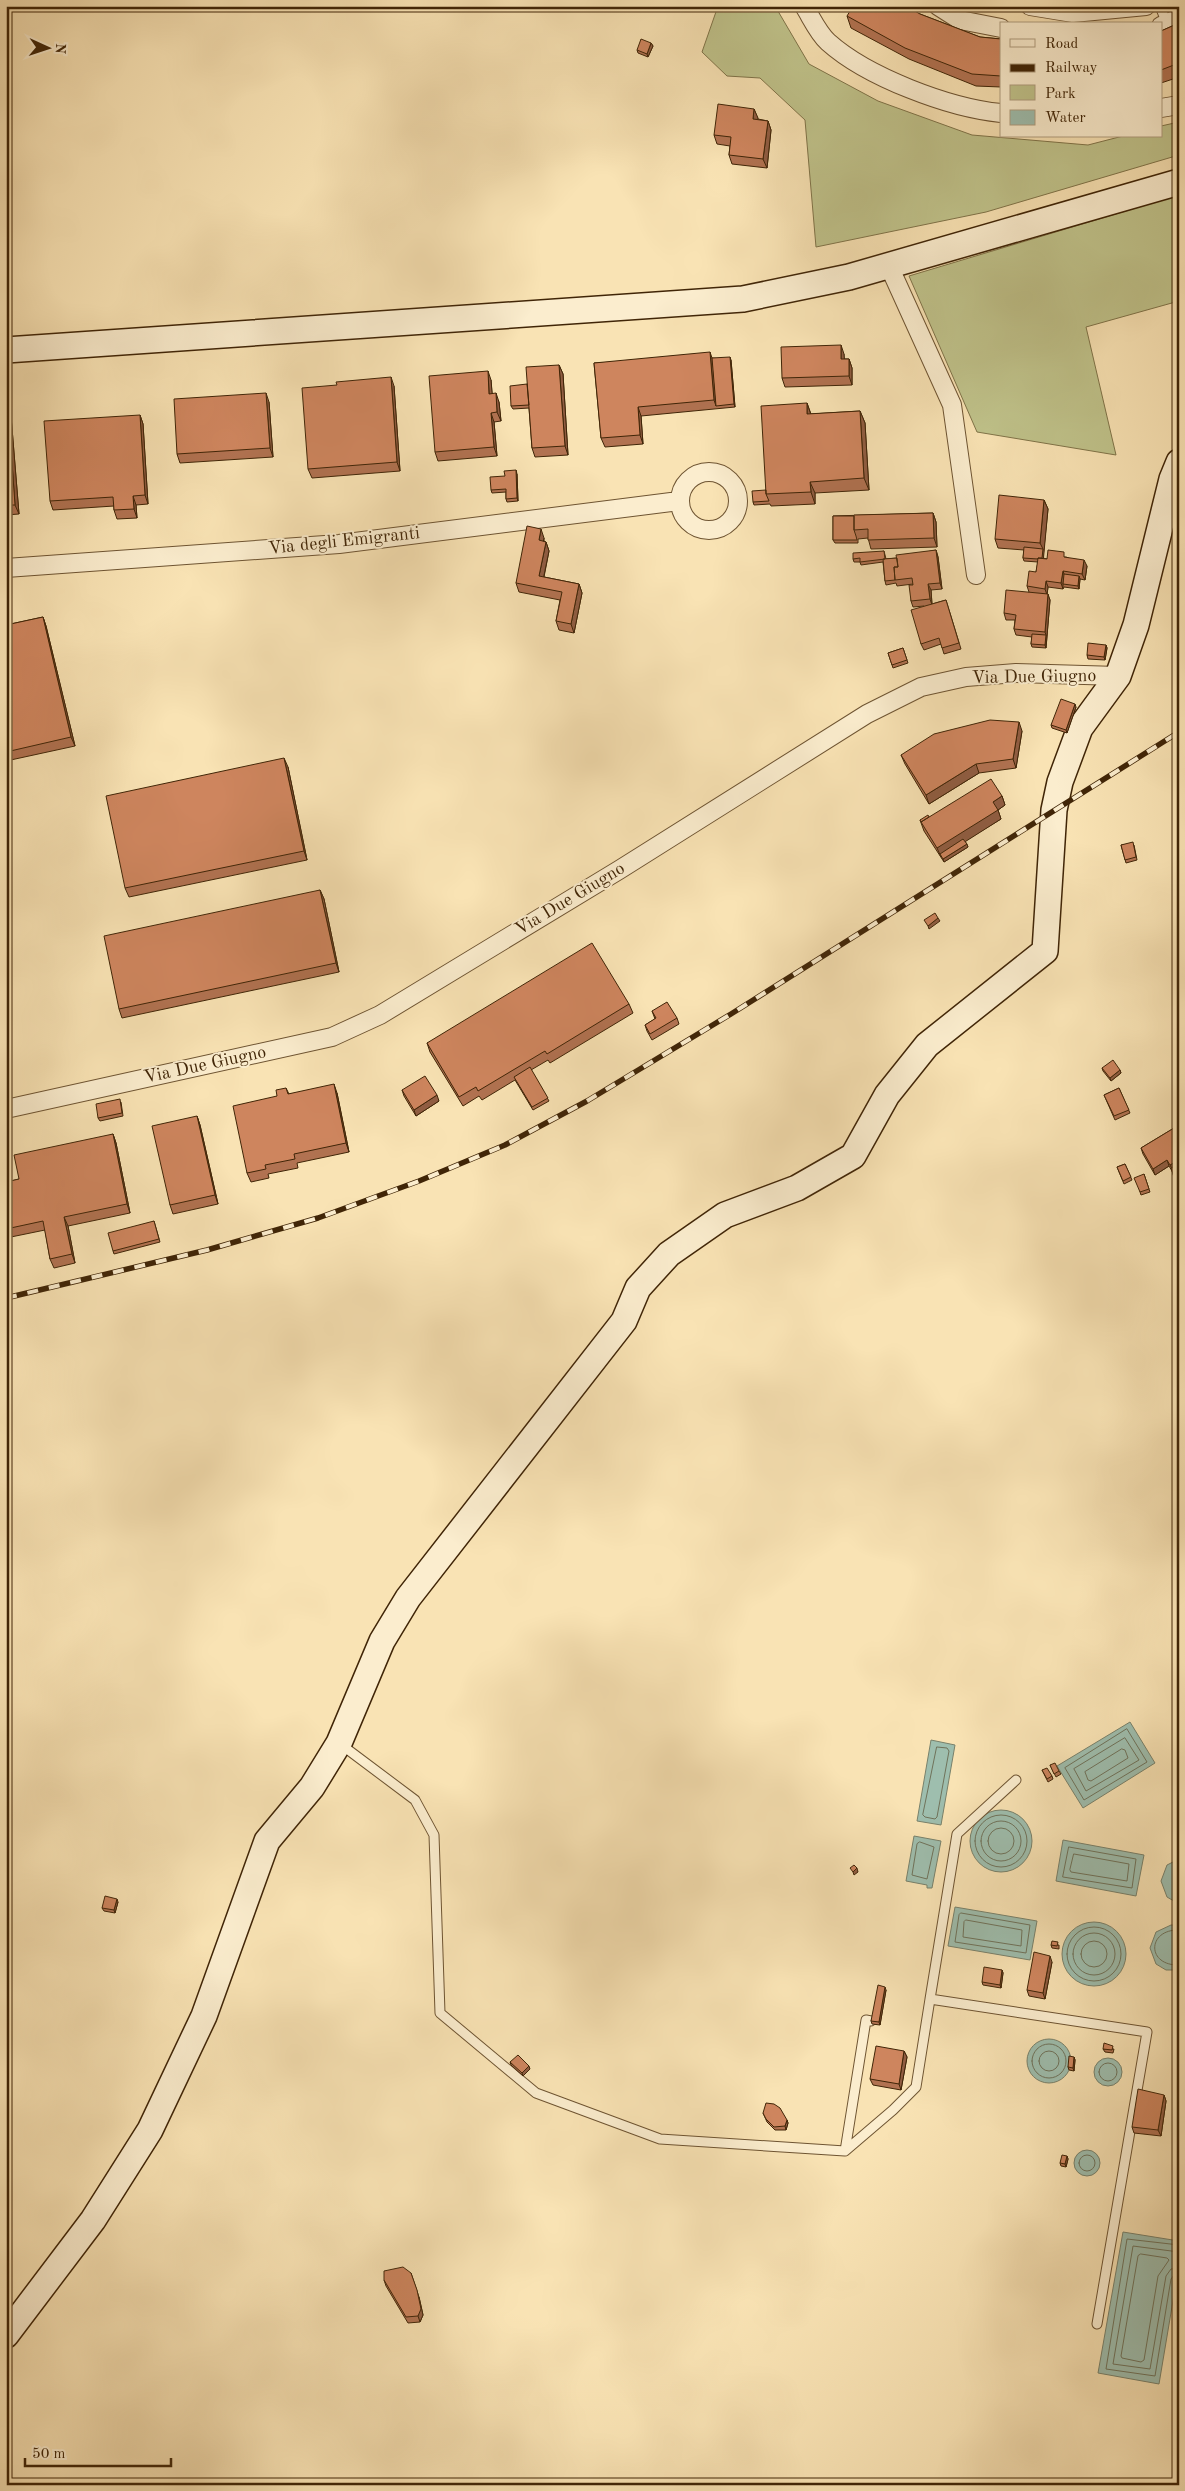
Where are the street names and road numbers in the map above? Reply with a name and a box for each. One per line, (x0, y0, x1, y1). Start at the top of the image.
street label: Via degli Emigranti (267, 524, 421, 558)
street label: Via Due Giugno (972, 667, 1097, 687)
street label: Via Due Giugno (512, 859, 628, 939)
street label: Via Due Giugno (142, 1043, 268, 1087)

